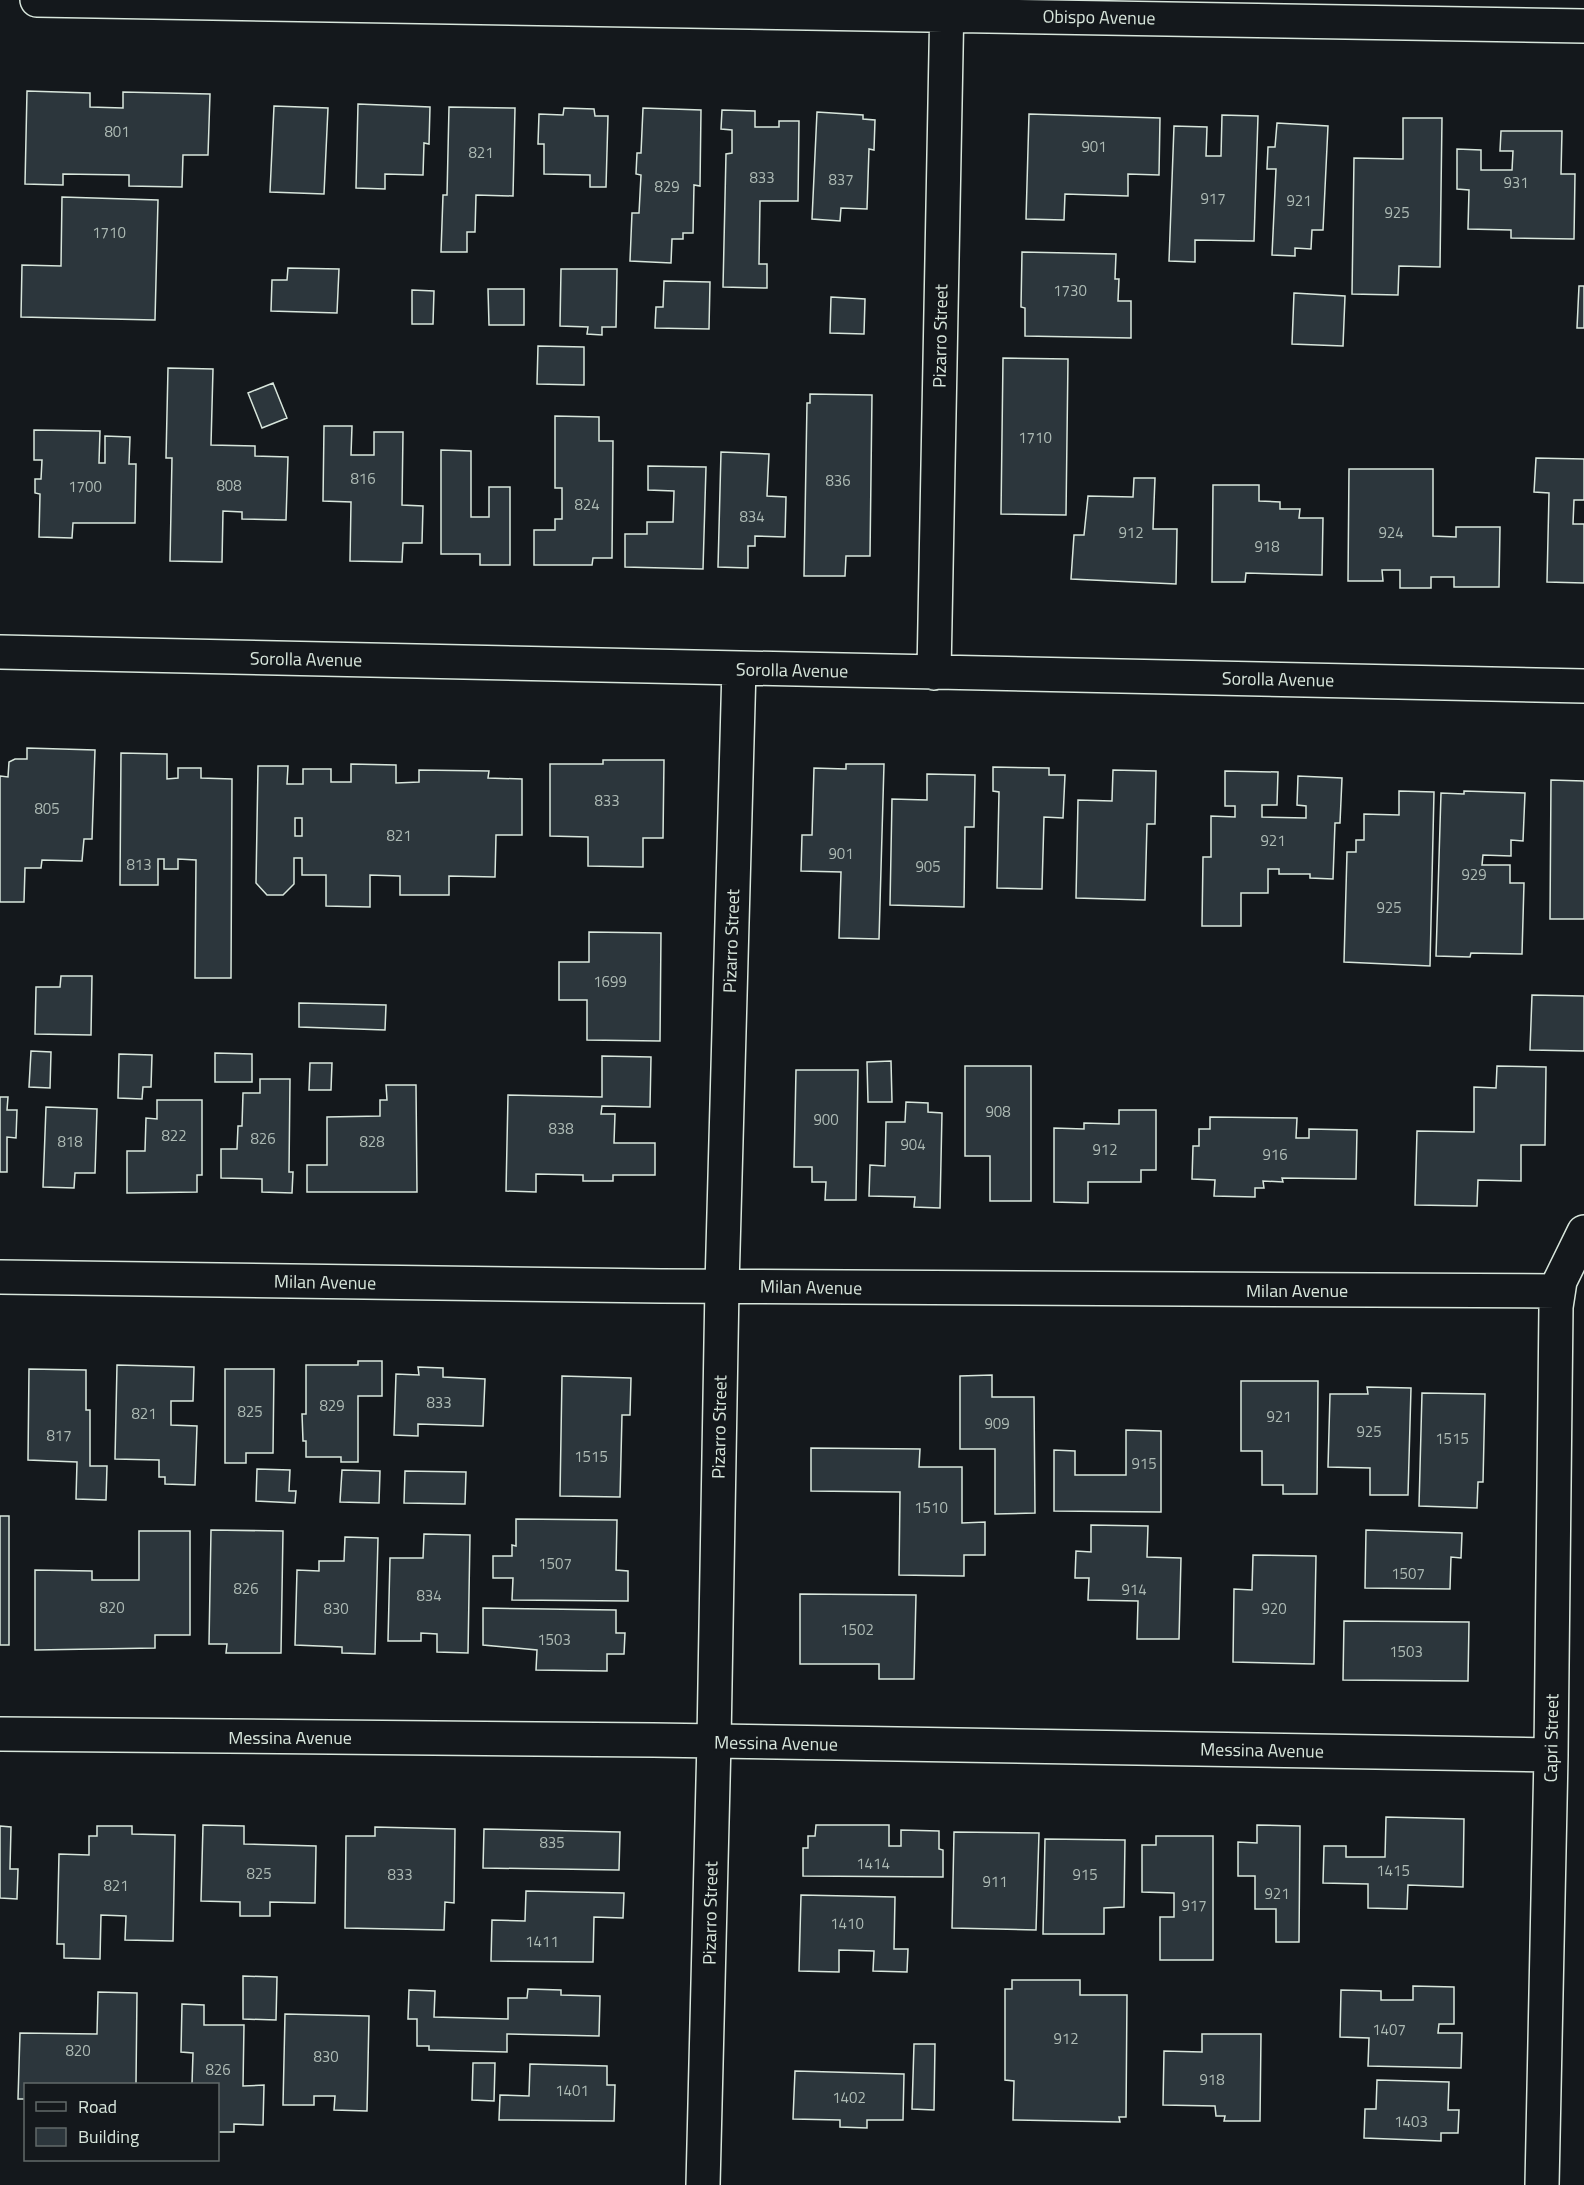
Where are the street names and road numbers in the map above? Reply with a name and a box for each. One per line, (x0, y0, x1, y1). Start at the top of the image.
street label: Obispo Avenue (1042, 3, 1156, 31)
street label: Pizarro Street (926, 283, 954, 388)
street label: Sorolla Avenue (250, 645, 362, 673)
street label: Sorolla Avenue (736, 656, 848, 684)
street label: Sorolla Avenue (1222, 665, 1334, 693)
street label: Pizarro Street (716, 888, 746, 993)
street label: Milan Avenue (274, 1268, 376, 1296)
street label: Milan Avenue (760, 1273, 862, 1301)
street label: Milan Avenue (1246, 1277, 1348, 1304)
street label: Pizarro Street (705, 1374, 733, 1479)
street label: Capri Street (1537, 1693, 1565, 1783)
street label: Messina Avenue (228, 1724, 352, 1751)
street label: Messina Avenue (714, 1728, 838, 1758)
street label: Messina Avenue (1200, 1735, 1324, 1765)
street label: Pizarro Street (696, 1860, 724, 1965)

